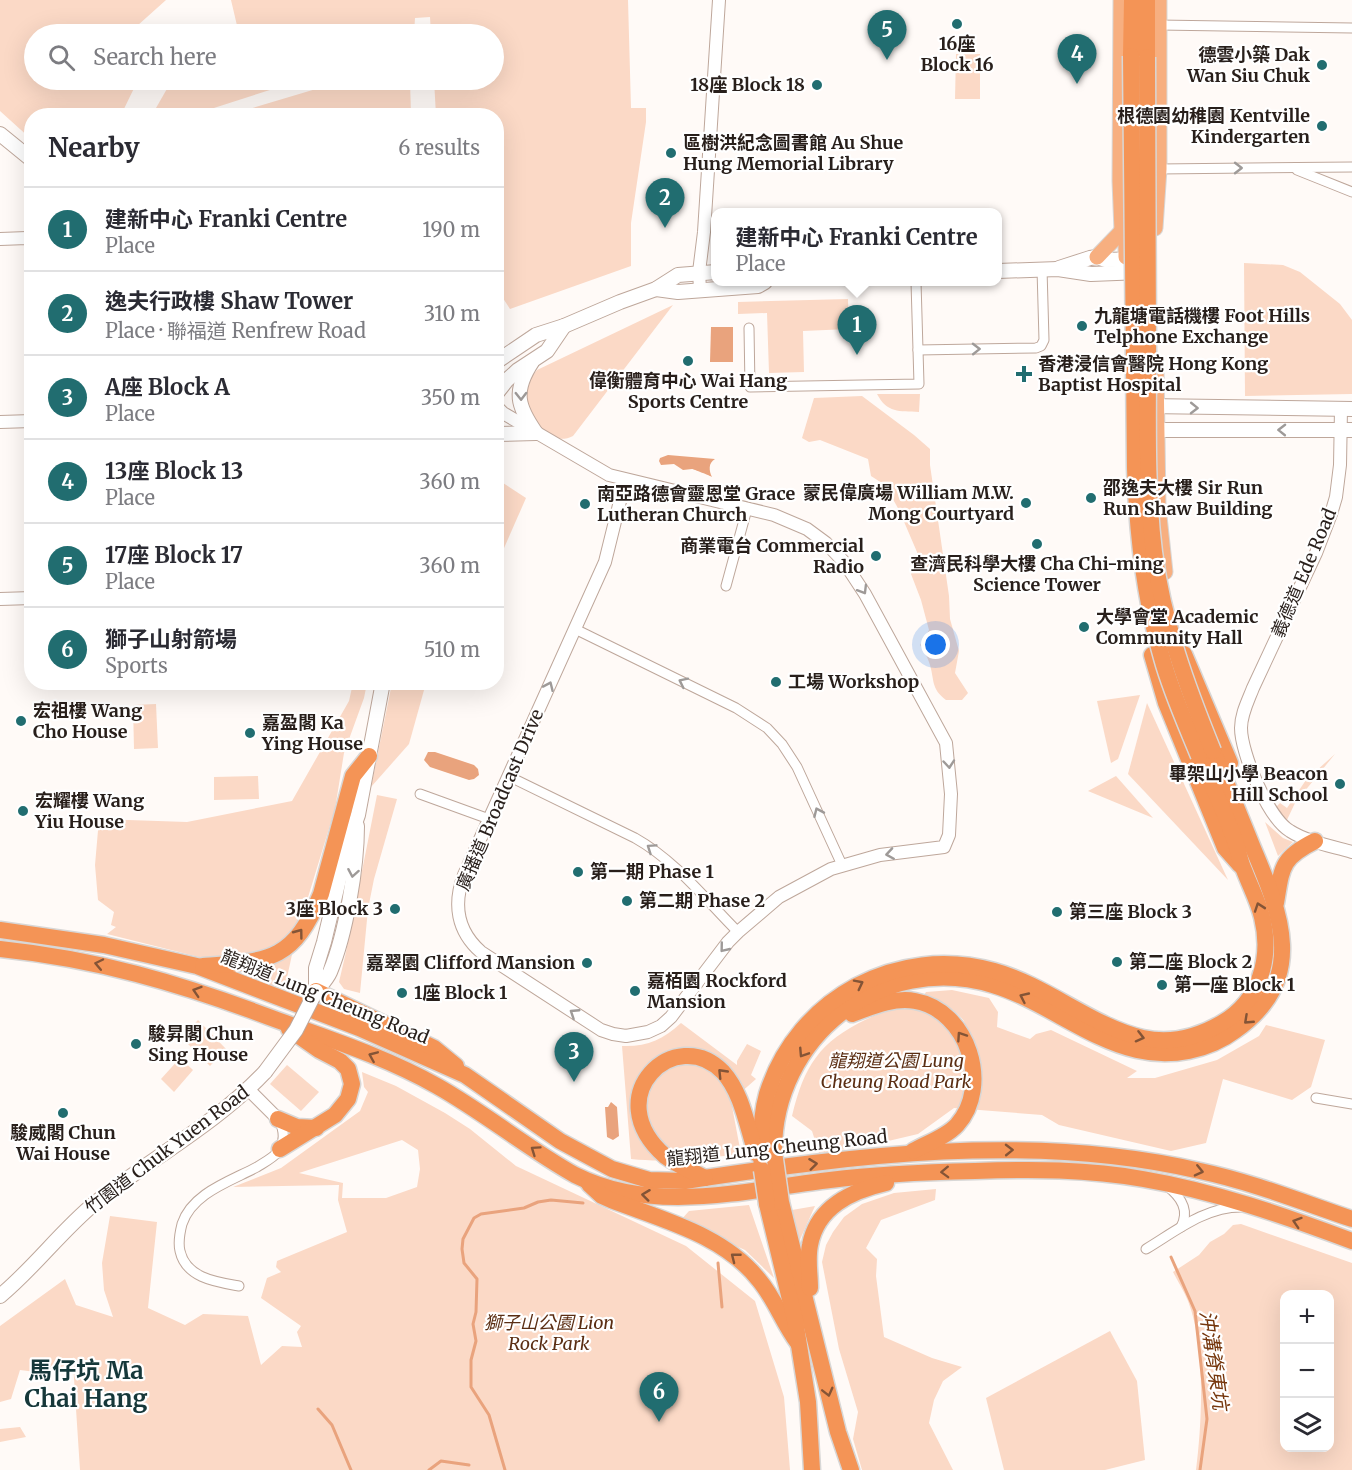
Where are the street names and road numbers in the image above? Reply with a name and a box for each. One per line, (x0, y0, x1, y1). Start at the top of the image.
street label: 義德道 Ede Road (1266, 505, 1341, 641)
street label: 廣播道 Broadcast Drive (451, 706, 548, 894)
street label: 龍翔道 Lung Cheung Road (218, 944, 433, 1049)
street label: 竹園道 Chuk Yuen Road (80, 1080, 253, 1219)
street label: 龍翔道 Lung Cheung Road (665, 1124, 889, 1171)

